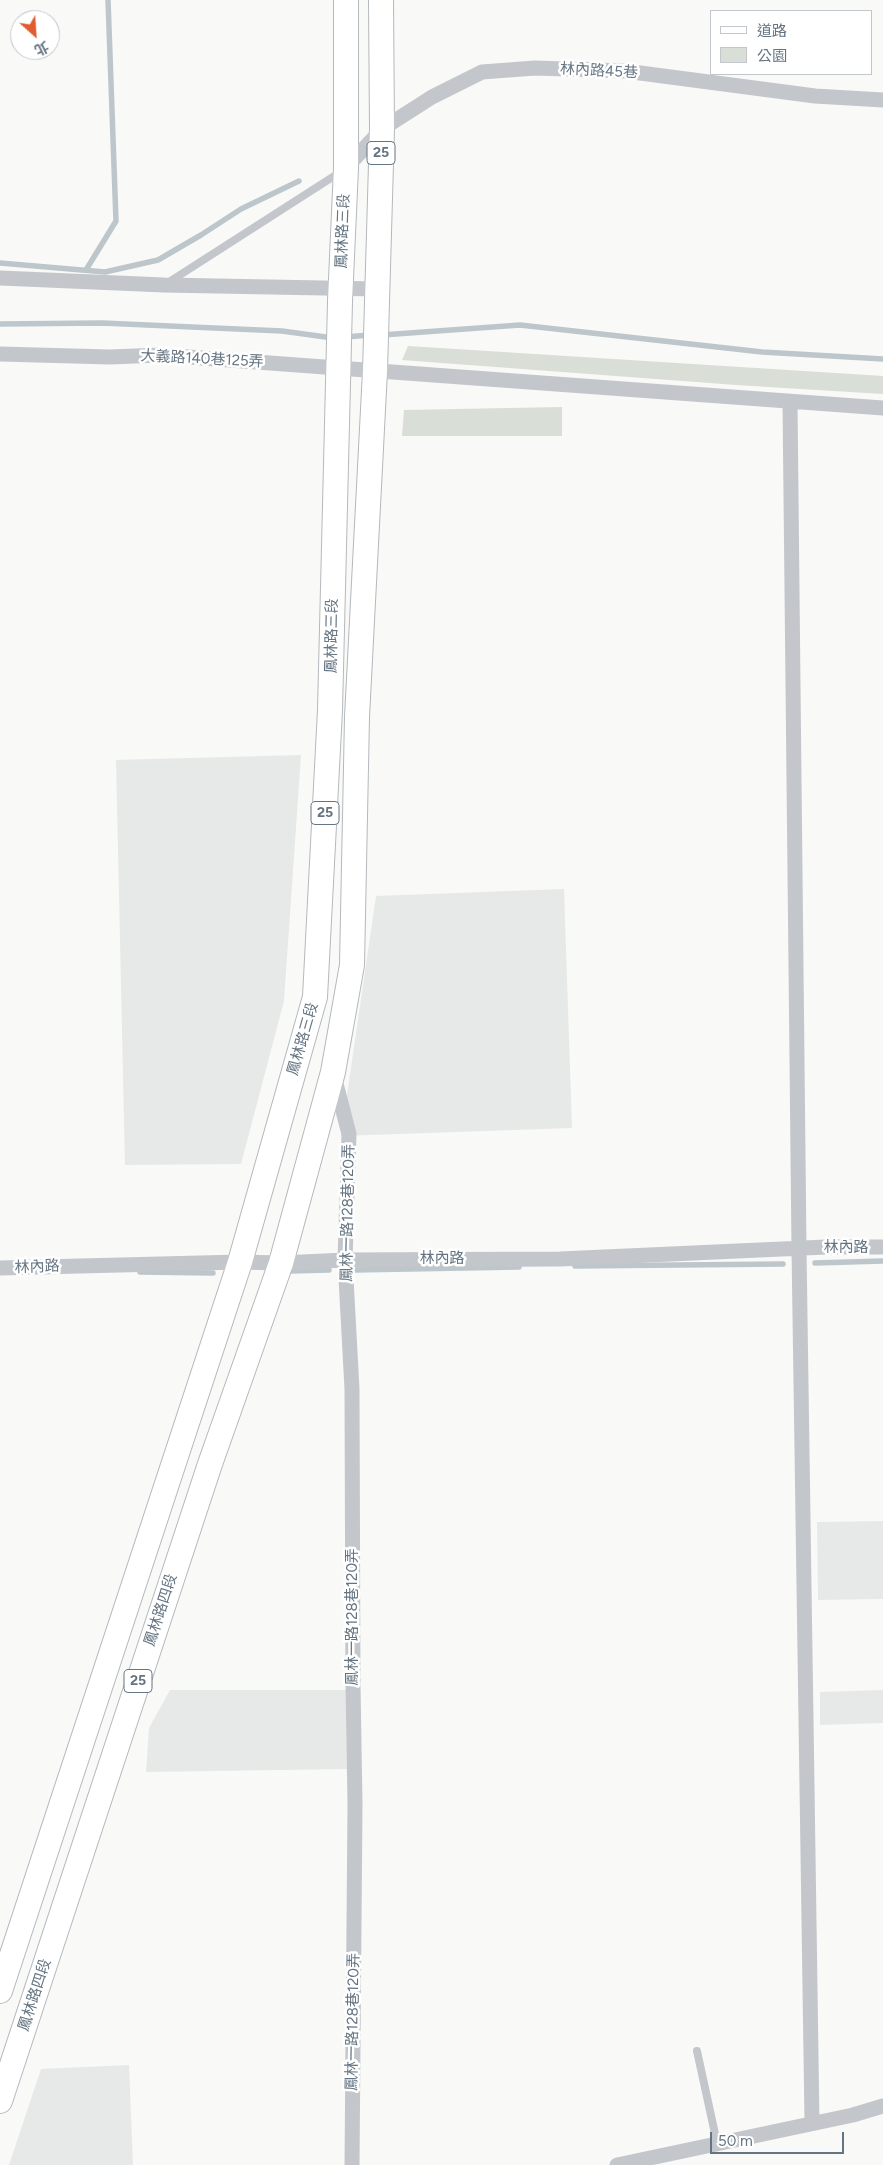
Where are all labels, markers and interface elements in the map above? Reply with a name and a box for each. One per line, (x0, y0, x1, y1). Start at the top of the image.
north arrow (10, 10, 60, 60)
legend (710, 10, 873, 75)
text: 道路 (757, 22, 787, 40)
text: 北 (31, 37, 51, 59)
text: 公園 (757, 47, 787, 65)
street label: 林內路45巷 (560, 60, 638, 82)
road number: 25 (367, 142, 395, 164)
street label: 鳳林路三段 (333, 193, 353, 269)
street label: 大義路140巷125弄 (140, 347, 264, 371)
street label: 鳳林路三段 (322, 598, 342, 674)
road number: 25 (311, 801, 339, 824)
street label: 鳳林路三段 (284, 1000, 322, 1078)
street label: 鳳林一路128巷120弄 (338, 1144, 358, 1282)
street label: 林內路 (824, 1239, 868, 1257)
street label: 林內路 (420, 1250, 464, 1268)
street label: 林內路 (14, 1257, 60, 1277)
street label: 鳳林一路128巷120弄 (344, 1548, 362, 1686)
street label: 鳳林路四段 (141, 1572, 181, 1648)
road number: 25 (124, 1670, 152, 1692)
street label: 鳳林一路128巷120弄 (343, 1953, 363, 2091)
street label: 鳳林路四段 (15, 1957, 55, 2033)
scale bar (713, 2122, 847, 2154)
text: 50 m (718, 2132, 753, 2150)

